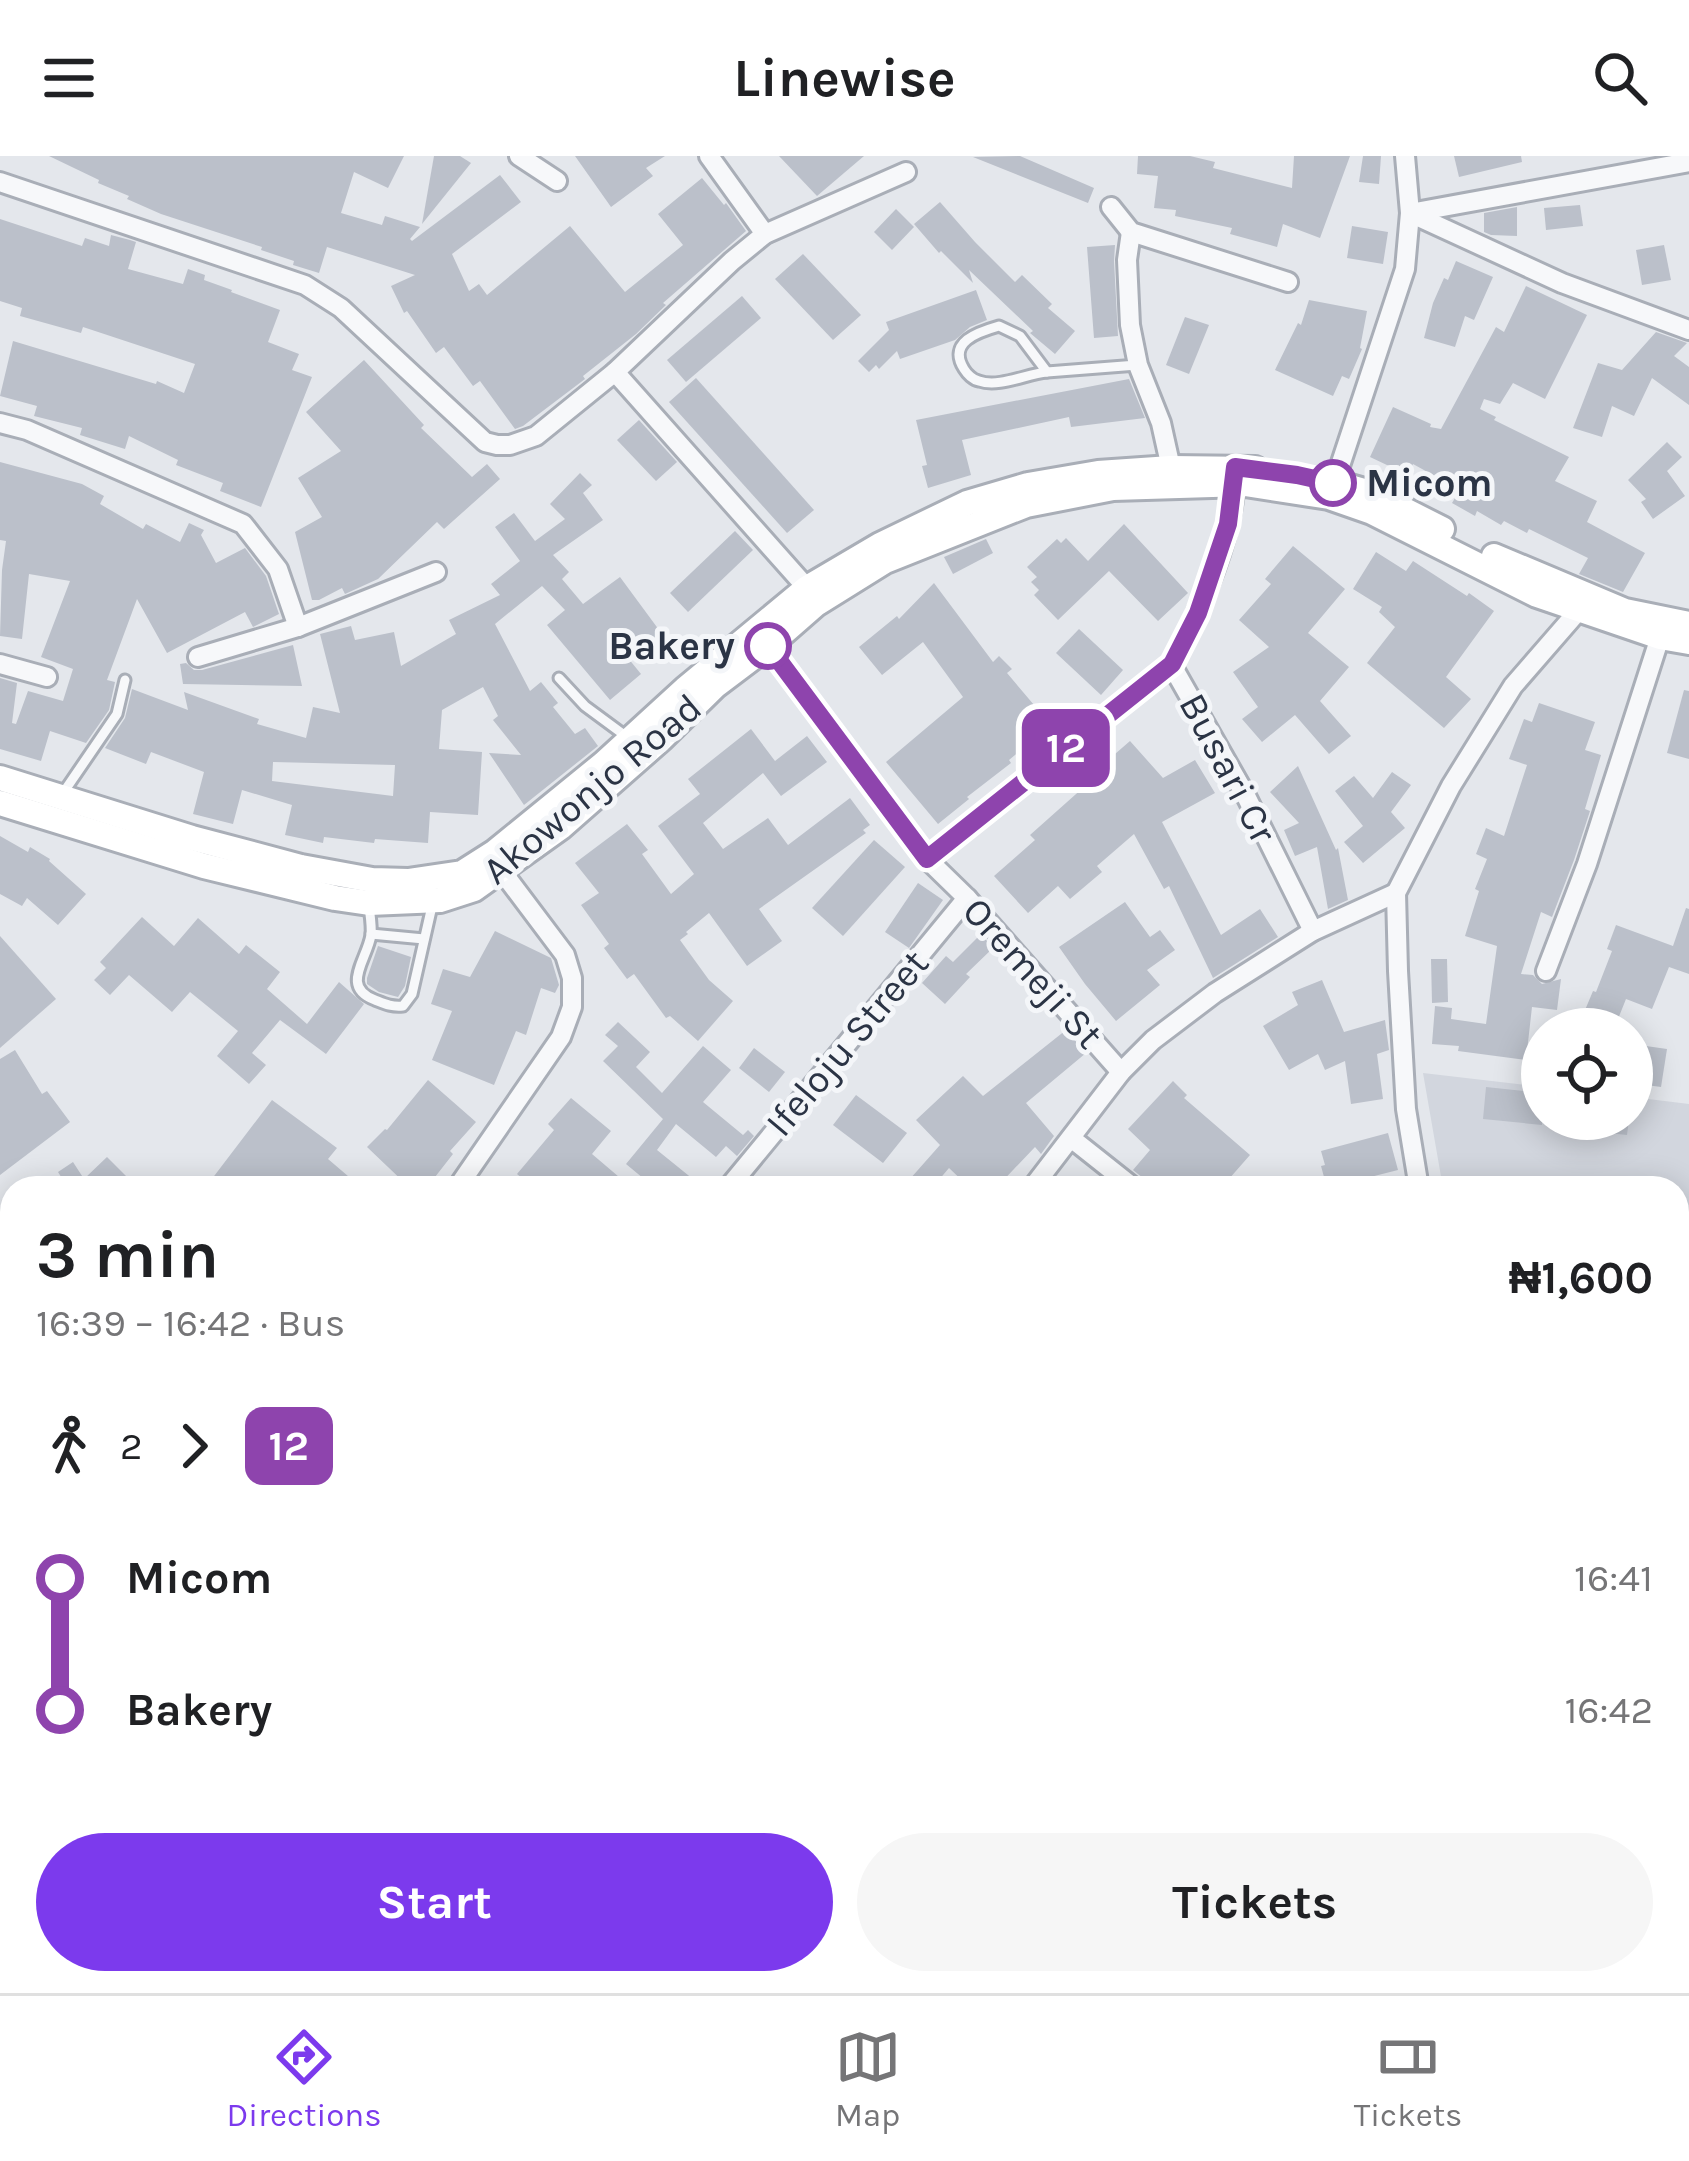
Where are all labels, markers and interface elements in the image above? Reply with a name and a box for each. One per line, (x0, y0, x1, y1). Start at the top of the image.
icon: menu (36, 45, 102, 111)
icon: search (1587, 45, 1653, 111)
text: Linewise (733, 46, 956, 110)
place label: Micom (1366, 460, 1493, 506)
marker: Micom (1311, 461, 1355, 505)
place label: Bakery (608, 623, 735, 669)
marker: Bakery (746, 624, 790, 668)
street label: Akowonjo Road (473, 684, 711, 894)
street label: Busari Cr (1169, 685, 1287, 851)
line badge: 12 (1012, 709, 1120, 787)
text: 12 (1046, 723, 1086, 773)
street label: Oremeji St (953, 888, 1113, 1058)
street label: Ifeloju Street (756, 941, 938, 1145)
map controls (1521, 1008, 1653, 1140)
button: locate (1521, 1008, 1653, 1140)
text: 3 min (36, 1216, 219, 1294)
text: ₦1,600 (1509, 1252, 1653, 1304)
text: 16:39 – 16:42 · Bus (36, 1300, 345, 1346)
icon: walk (36, 1413, 102, 1479)
icon: forward (161, 1413, 227, 1479)
text: 12 (269, 1421, 309, 1471)
text: 2 (120, 1423, 143, 1469)
text: Micom (126, 1552, 272, 1604)
text: 16:41 (1574, 1555, 1653, 1601)
text: Bakery (126, 1684, 272, 1736)
text: 16:42 (1564, 1687, 1653, 1733)
button: Start (36, 1833, 833, 1971)
button: Tickets (857, 1833, 1653, 1971)
tab: Directions (227, 2024, 382, 2134)
tab: Map (835, 2024, 901, 2134)
tab: Tickets (1354, 2024, 1462, 2134)

